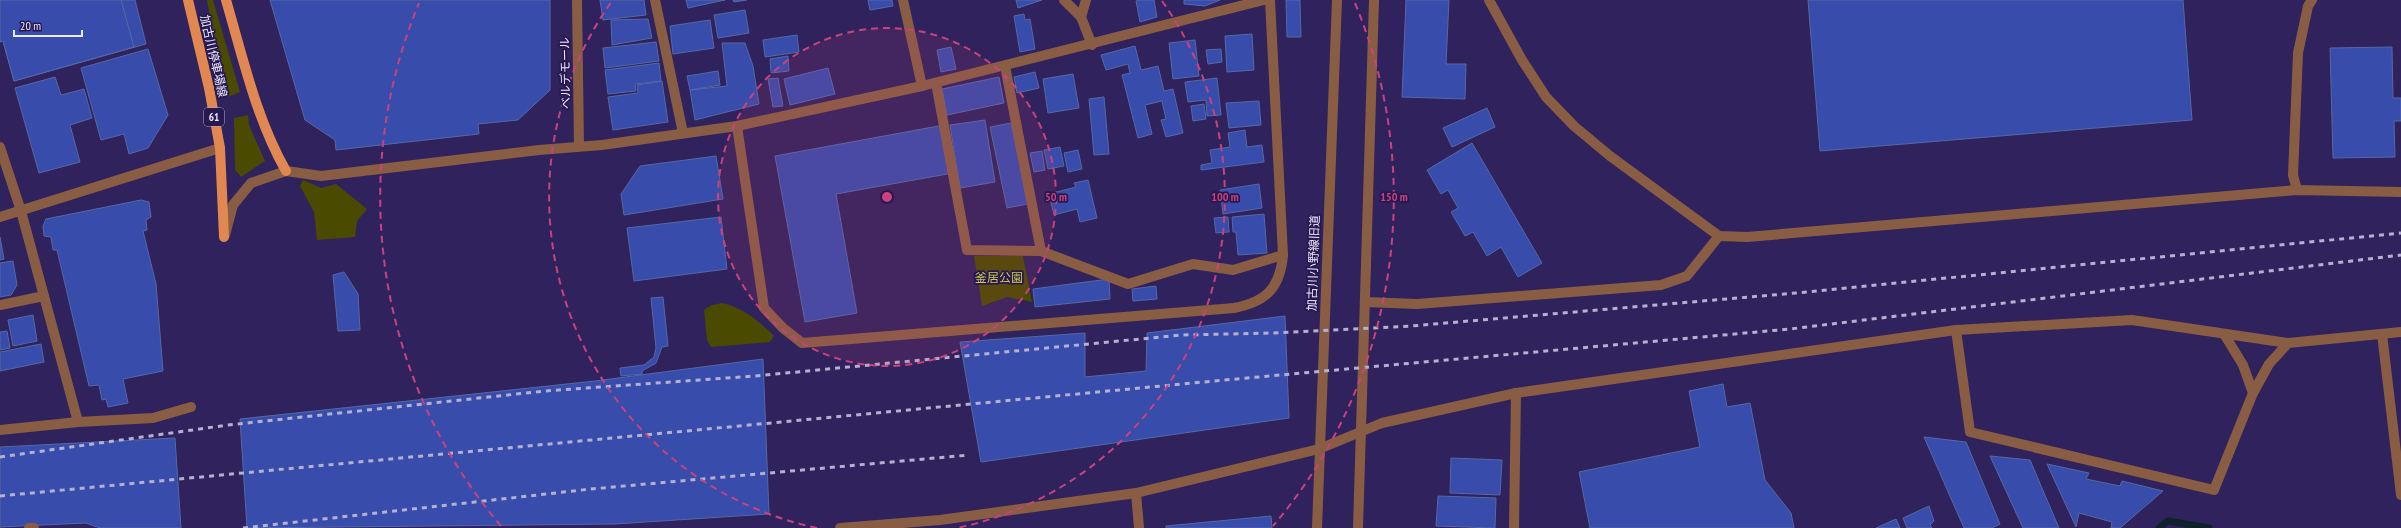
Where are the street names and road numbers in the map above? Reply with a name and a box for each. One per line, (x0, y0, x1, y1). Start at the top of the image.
street label: 加古川停車場線 (197, 13, 231, 99)
street label: ベルデモール (557, 37, 573, 109)
road number: 61 (204, 108, 224, 126)
street label: 加古川小野線旧道 (1304, 215, 1322, 311)

